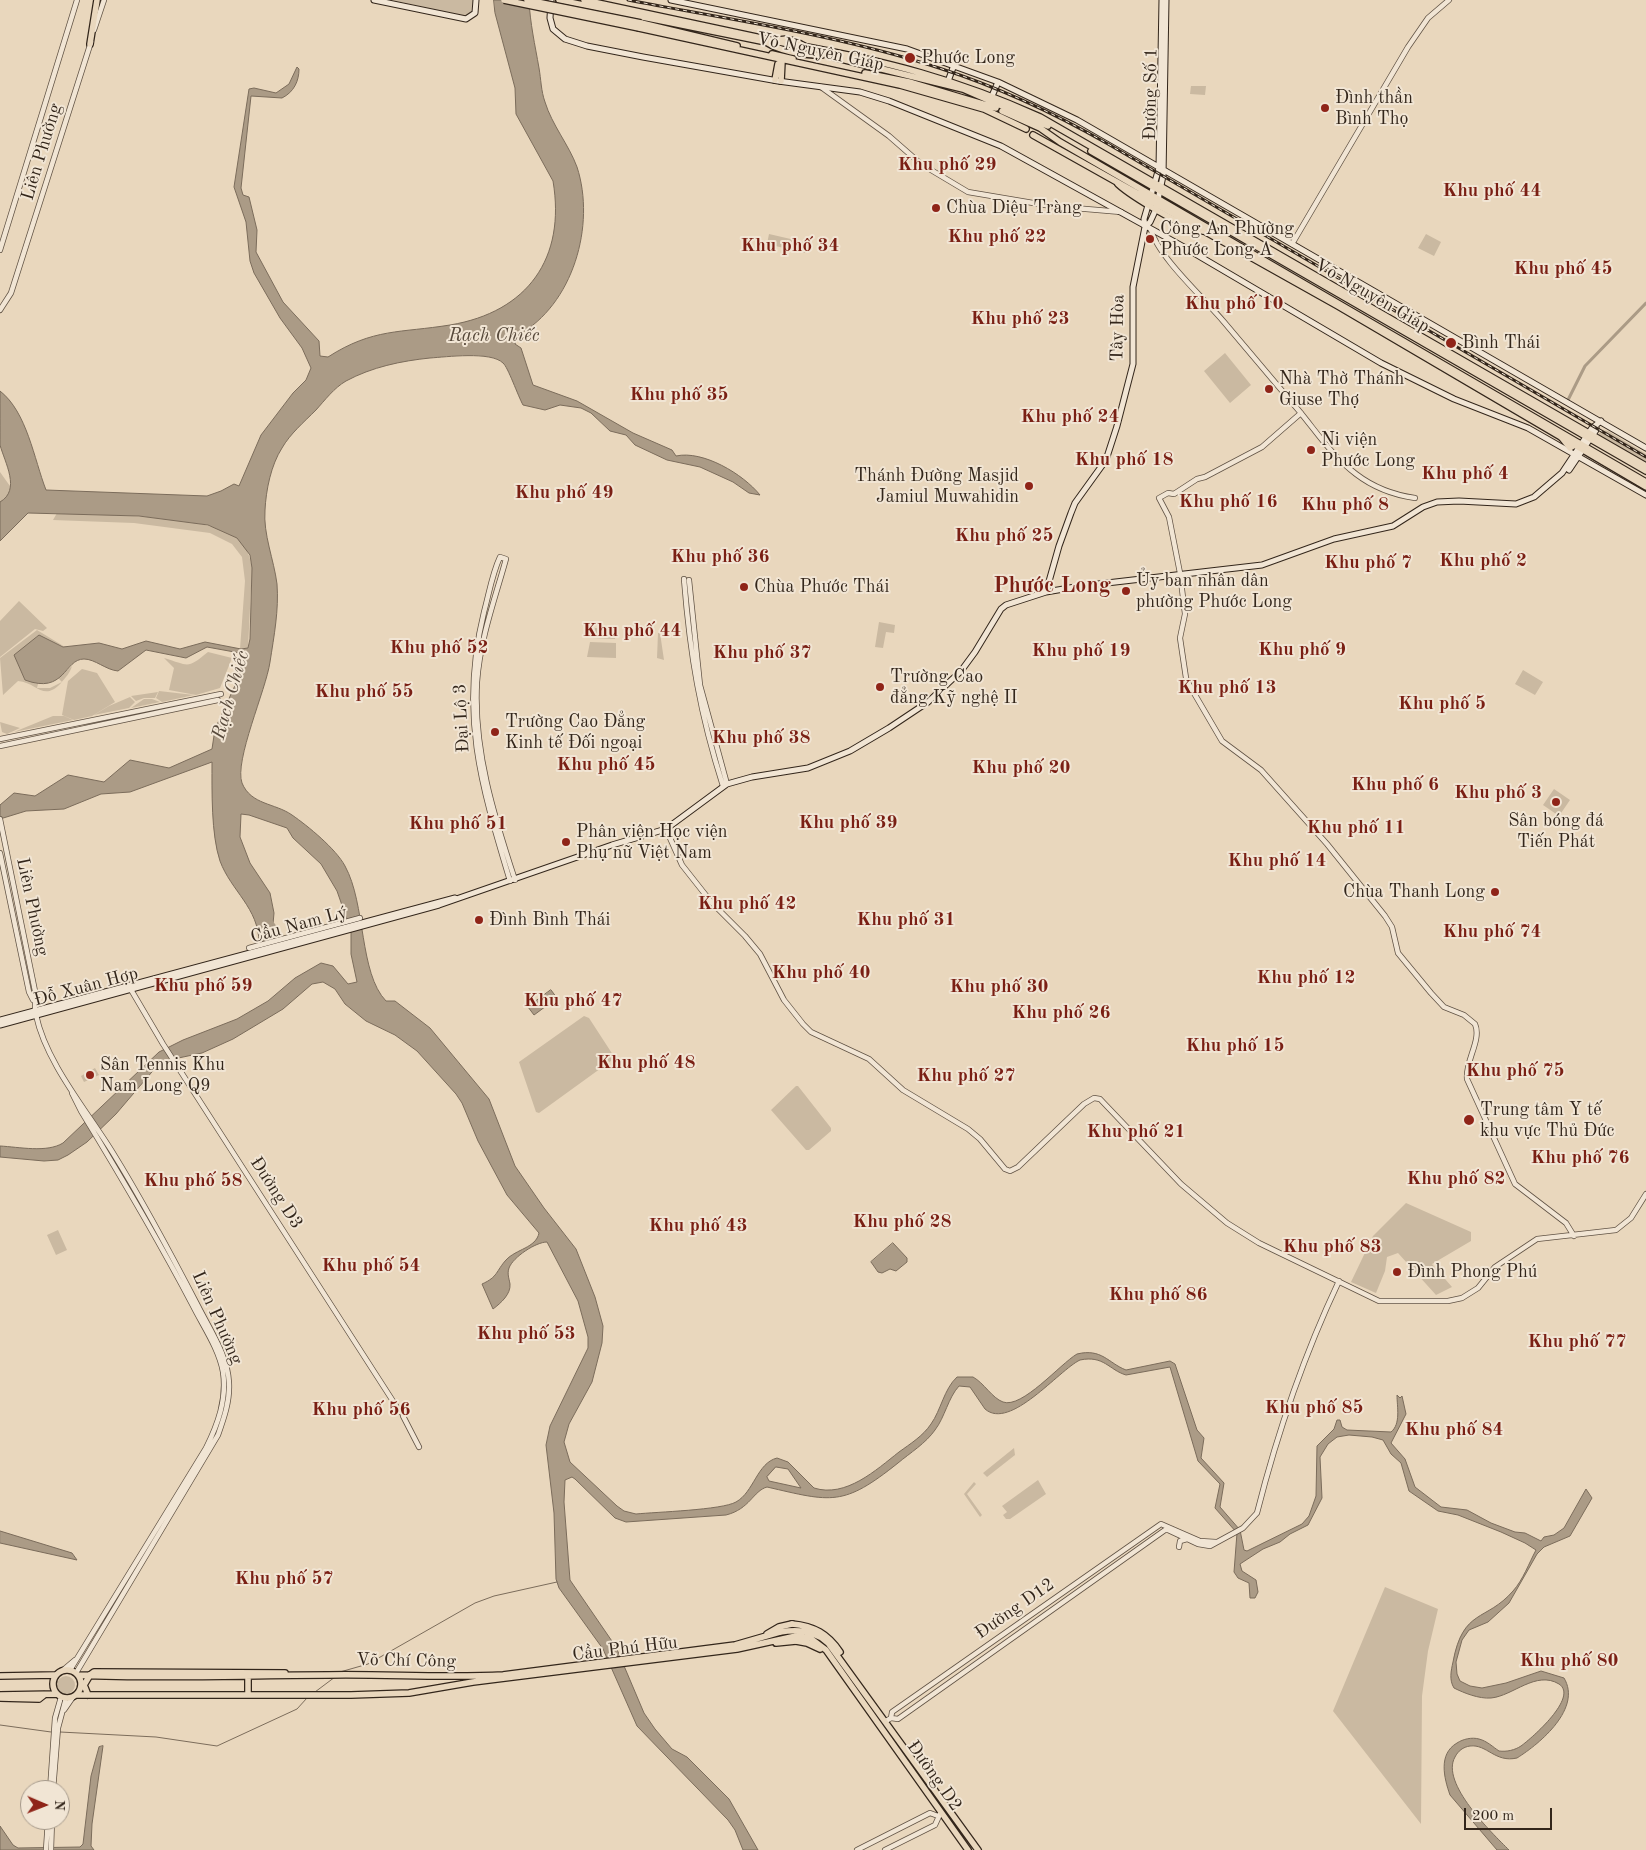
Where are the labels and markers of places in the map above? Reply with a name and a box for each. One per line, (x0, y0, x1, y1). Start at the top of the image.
place label: Phước Long (921, 47, 1015, 69)
marker: Phước Long (903, 51, 917, 65)
place label: Đình thần Bình Thọ (1335, 87, 1413, 130)
marker: Đình thần Bình Thọ (1319, 102, 1331, 114)
place label: Chùa Diệu Tràng (946, 197, 1082, 219)
marker: Chùa Diệu Tràng (930, 202, 942, 214)
place label: Công An Phường Phước Long A (1160, 218, 1294, 260)
marker: Công An Phường Phước Long A (1144, 233, 1156, 245)
place label: Bình Thái (1462, 332, 1540, 354)
marker: Bình Thái (1444, 336, 1458, 350)
place label: Nhà Thờ Thánh Giuse Thợ (1279, 368, 1404, 410)
marker: Nhà Thờ Thánh Giuse Thợ (1263, 383, 1275, 395)
place label: Ni viện Phước Long (1321, 429, 1415, 472)
marker: Ni viện Phước Long (1305, 444, 1317, 456)
place label: Thánh Đường Masjid Jamiul Muwahidin (854, 465, 1019, 508)
marker: Thánh Đường Masjid Jamiul Muwahidin (1023, 480, 1035, 492)
place label: Ủy ban nhân dân phường Phước Long (1136, 570, 1292, 612)
place label: Chùa Phước Thái (754, 576, 889, 598)
marker: Chùa Phước Thái (738, 581, 750, 593)
marker: Ủy ban nhân dân phường Phước Long (1120, 585, 1132, 597)
place label: Trường Cao đẳng Kỹ nghệ II (890, 666, 1018, 709)
marker: Trường Cao đẳng Kỹ nghệ II (874, 681, 886, 693)
place label: Trường Cao Đẳng Kinh tế Đối ngoại (505, 711, 645, 754)
marker: Trường Cao Đẳng Kinh tế Đối ngoại (489, 726, 501, 738)
marker: Sân bóng đá Tiến Phát (1550, 796, 1562, 808)
place label: Sân bóng đá Tiến Phát (1508, 810, 1604, 852)
place label: Phân viện Học viện Phụ nữ Việt Nam (576, 821, 728, 864)
marker: Phân viện Học viện Phụ nữ Việt Nam (560, 836, 572, 848)
place label: Chùa Thanh Long (1343, 881, 1485, 903)
marker: Chùa Thanh Long (1489, 886, 1501, 898)
place label: Đình Bình Thái (489, 909, 610, 931)
marker: Đình Bình Thái (473, 914, 485, 926)
place label: Sân Tennis Khu Nam Long Q9 (100, 1054, 225, 1096)
marker: Sân Tennis Khu Nam Long Q9 (84, 1069, 96, 1081)
place label: Trung tâm Y tế khu vực Thủ Đức (1480, 1099, 1614, 1142)
marker: Trung tâm Y tế khu vực Thủ Đức (1462, 1113, 1476, 1127)
place label: Đình Phong Phú (1407, 1261, 1537, 1283)
marker: Đình Phong Phú (1391, 1266, 1403, 1278)

